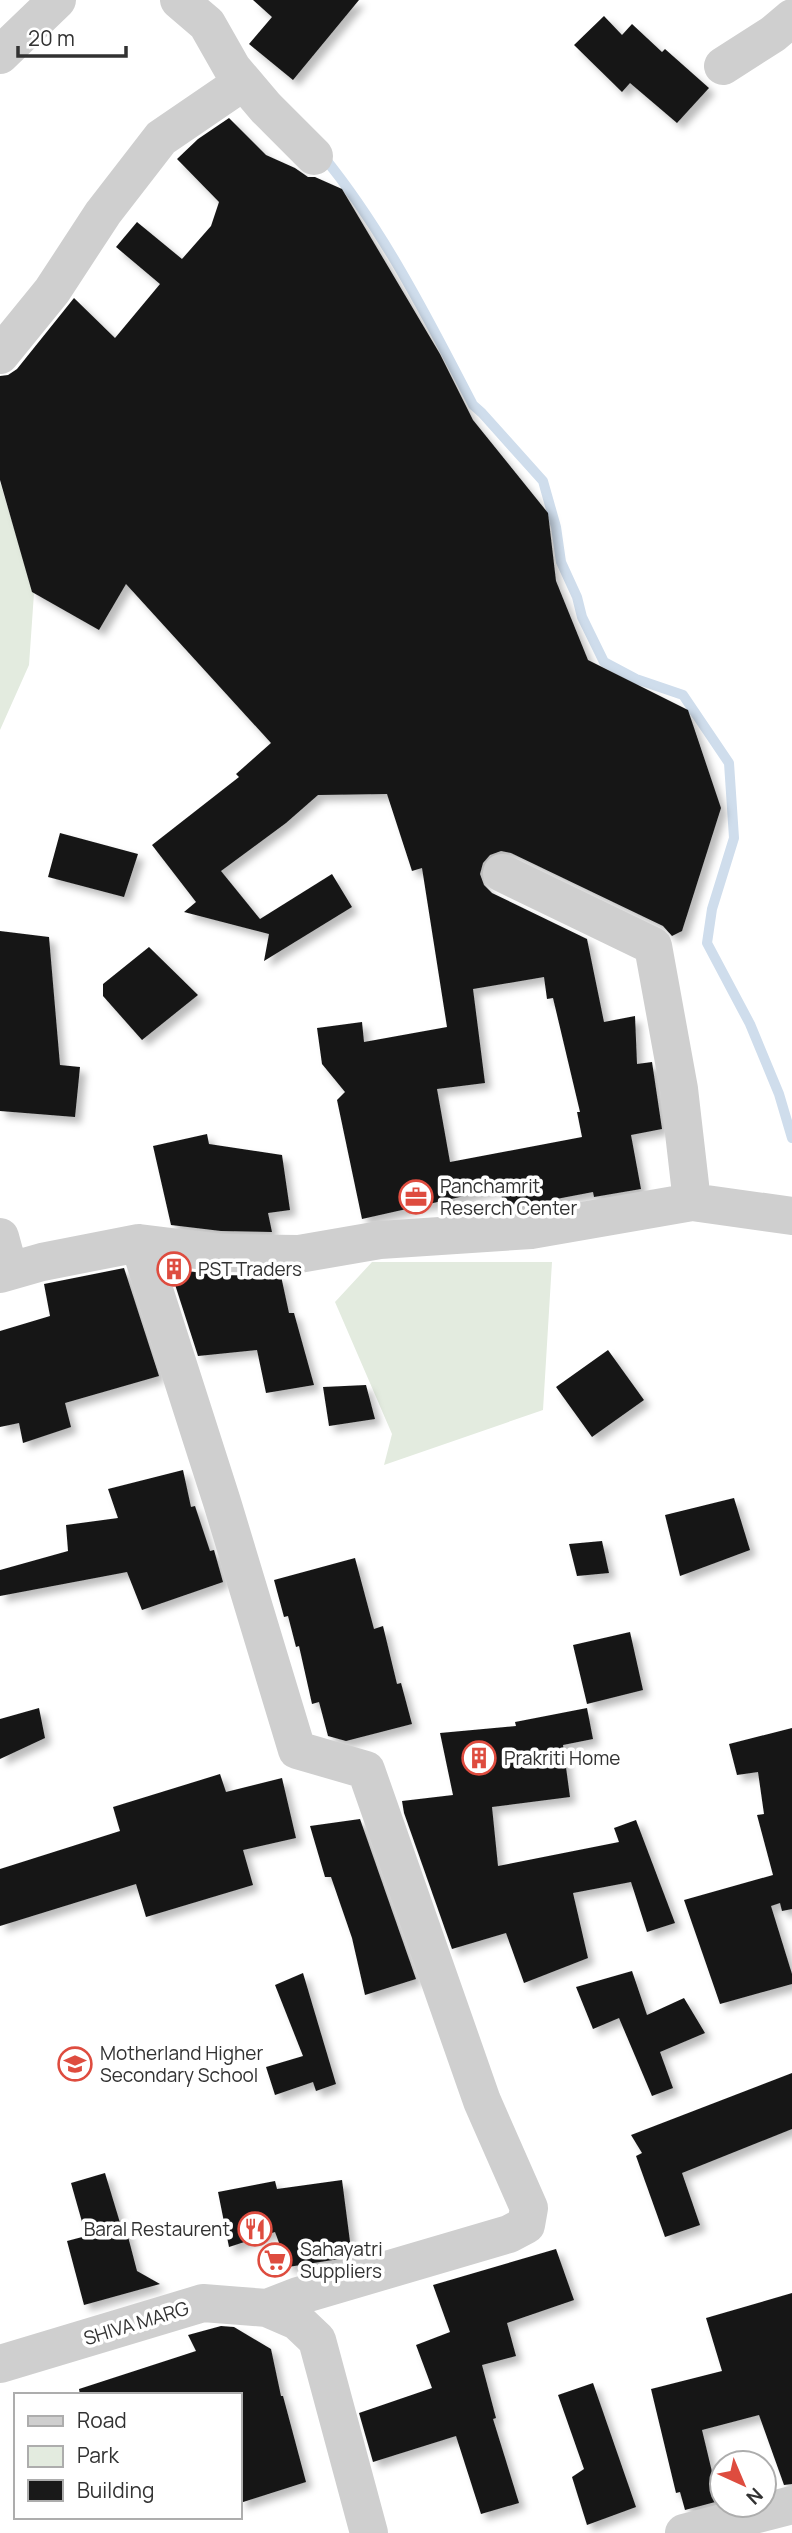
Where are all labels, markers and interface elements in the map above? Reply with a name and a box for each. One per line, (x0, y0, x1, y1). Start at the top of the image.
scale bar (18, 14, 126, 58)
text: 20 m (28, 24, 75, 52)
place label: Panchamrit Reserch Center (440, 1173, 577, 1221)
office icon: Panchamrit Reserch Center (397, 1178, 435, 1216)
building icon: PST Traders (155, 1250, 193, 1288)
place label: PST Traders (198, 1256, 302, 1282)
building icon: Prakriti Home (460, 1739, 498, 1777)
place label: Prakriti Home (504, 1745, 620, 1771)
place label: Motherland Higher Secondary School (100, 2040, 263, 2088)
school or university icon: Motherland Higher Secondary School (56, 2045, 94, 2083)
restaurant icon: Baral Restaurent (236, 2210, 274, 2248)
place label: Baral Restaurent (84, 2216, 230, 2242)
place label: Sahayatri Suppliers (300, 2236, 383, 2284)
supermarket icon: Sahayatri Suppliers (256, 2241, 294, 2279)
street label: SHIVA MARG (80, 2295, 192, 2351)
legend (14, 2393, 242, 2519)
text: Road (77, 2406, 127, 2434)
text: Park (77, 2441, 119, 2469)
north arrow (708, 2449, 778, 2519)
text: Building (77, 2476, 154, 2504)
text: N (741, 2482, 769, 2510)

